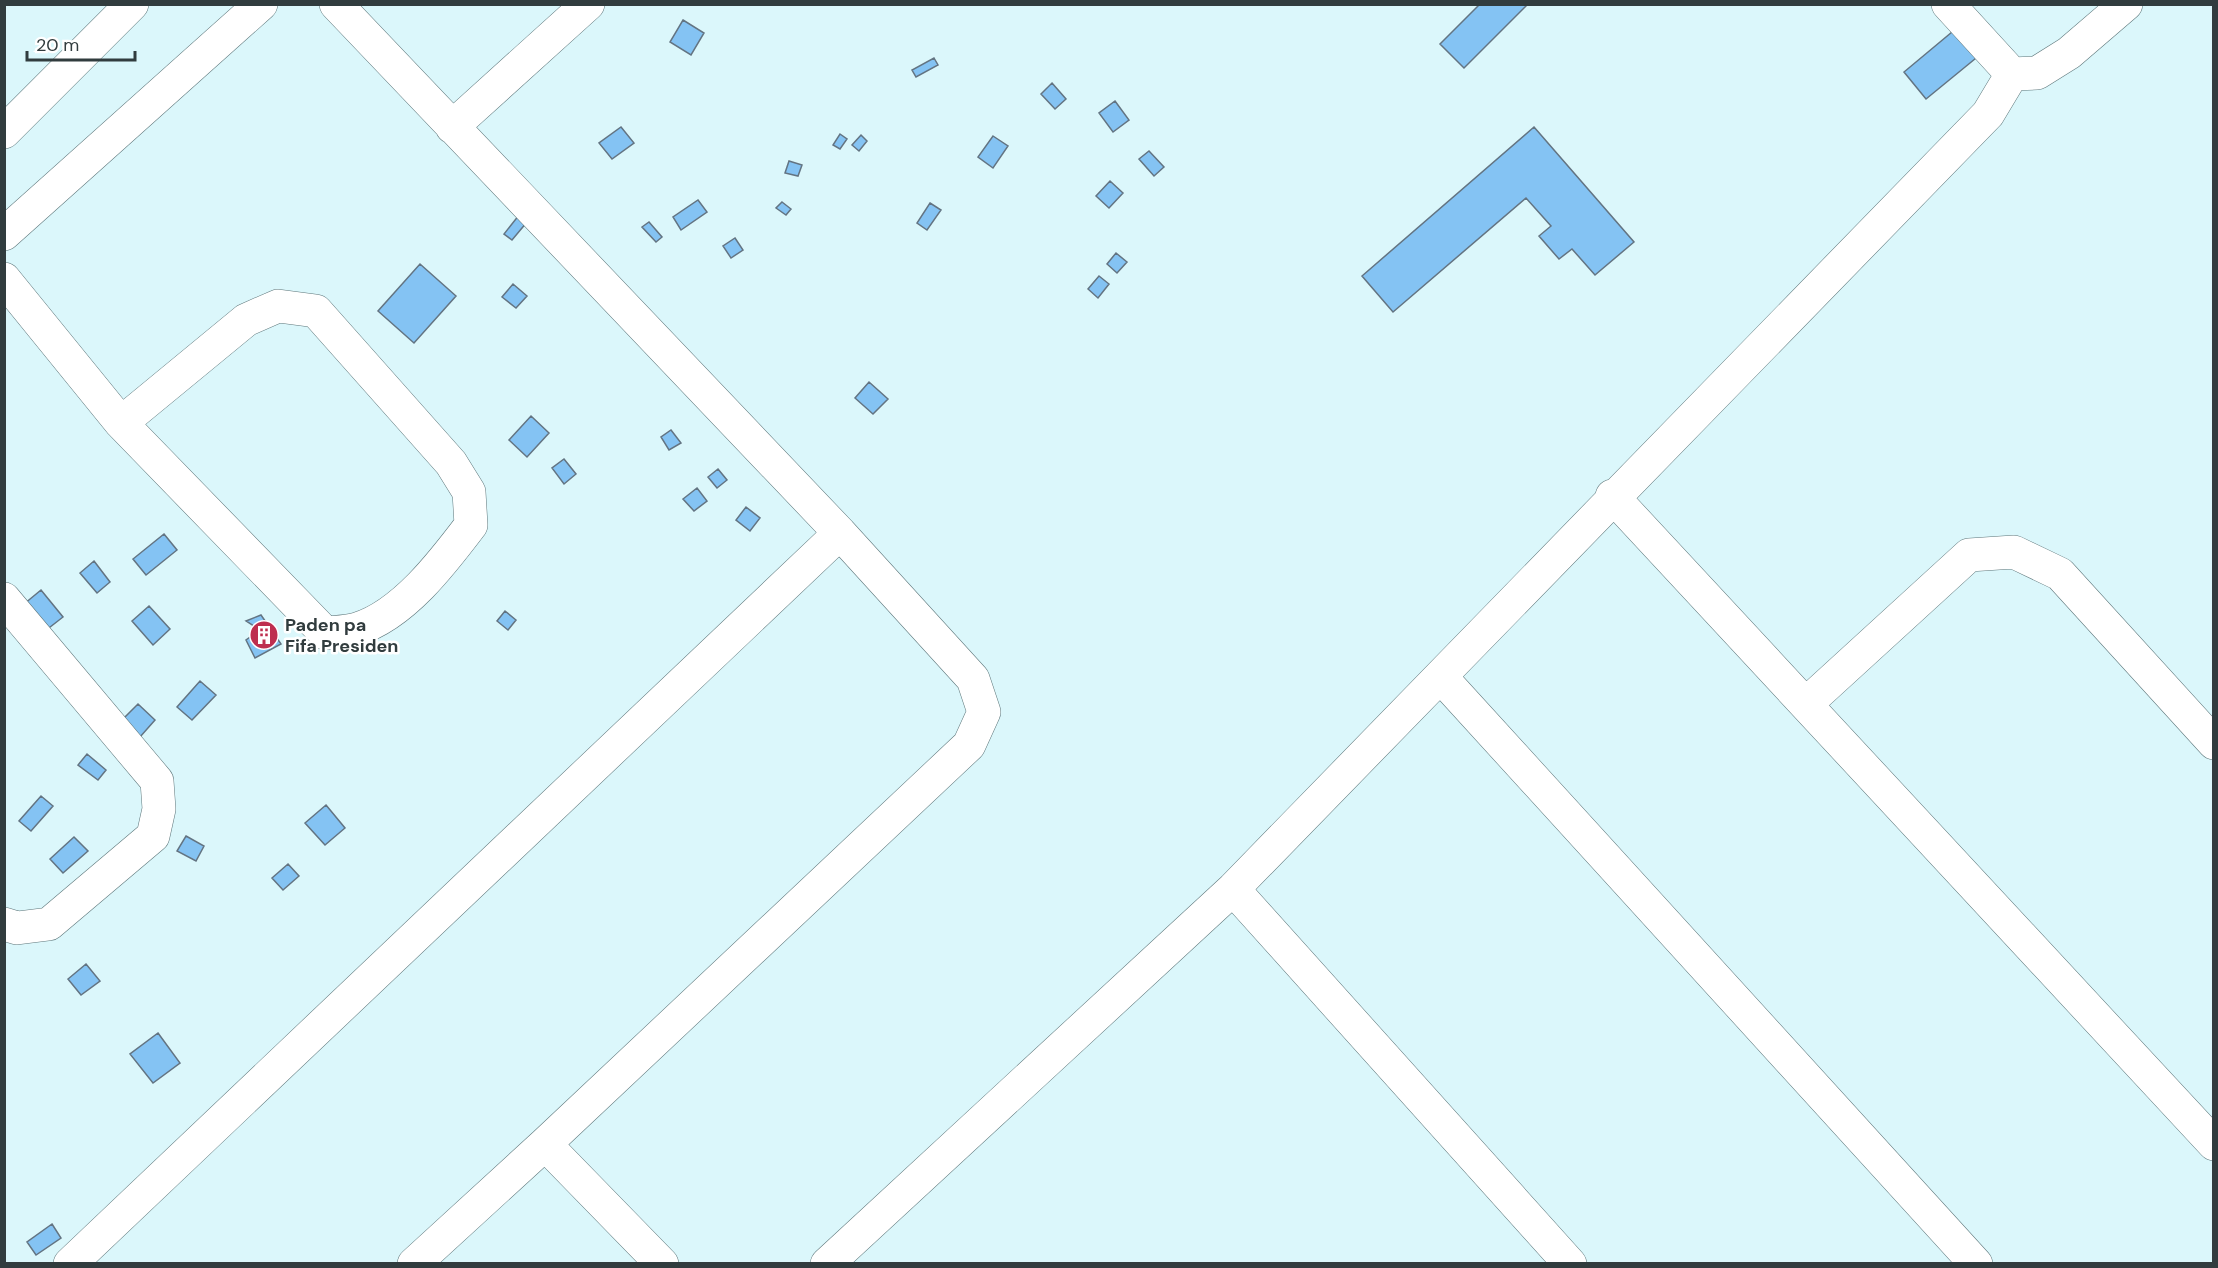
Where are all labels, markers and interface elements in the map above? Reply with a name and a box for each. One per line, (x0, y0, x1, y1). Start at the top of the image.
scale bar (27, 24, 135, 62)
text: 20 m (36, 33, 79, 57)
place label: Paden pa Fifa Presiden (285, 613, 398, 658)
building icon: Paden pa Fifa Presiden (248, 619, 280, 651)

